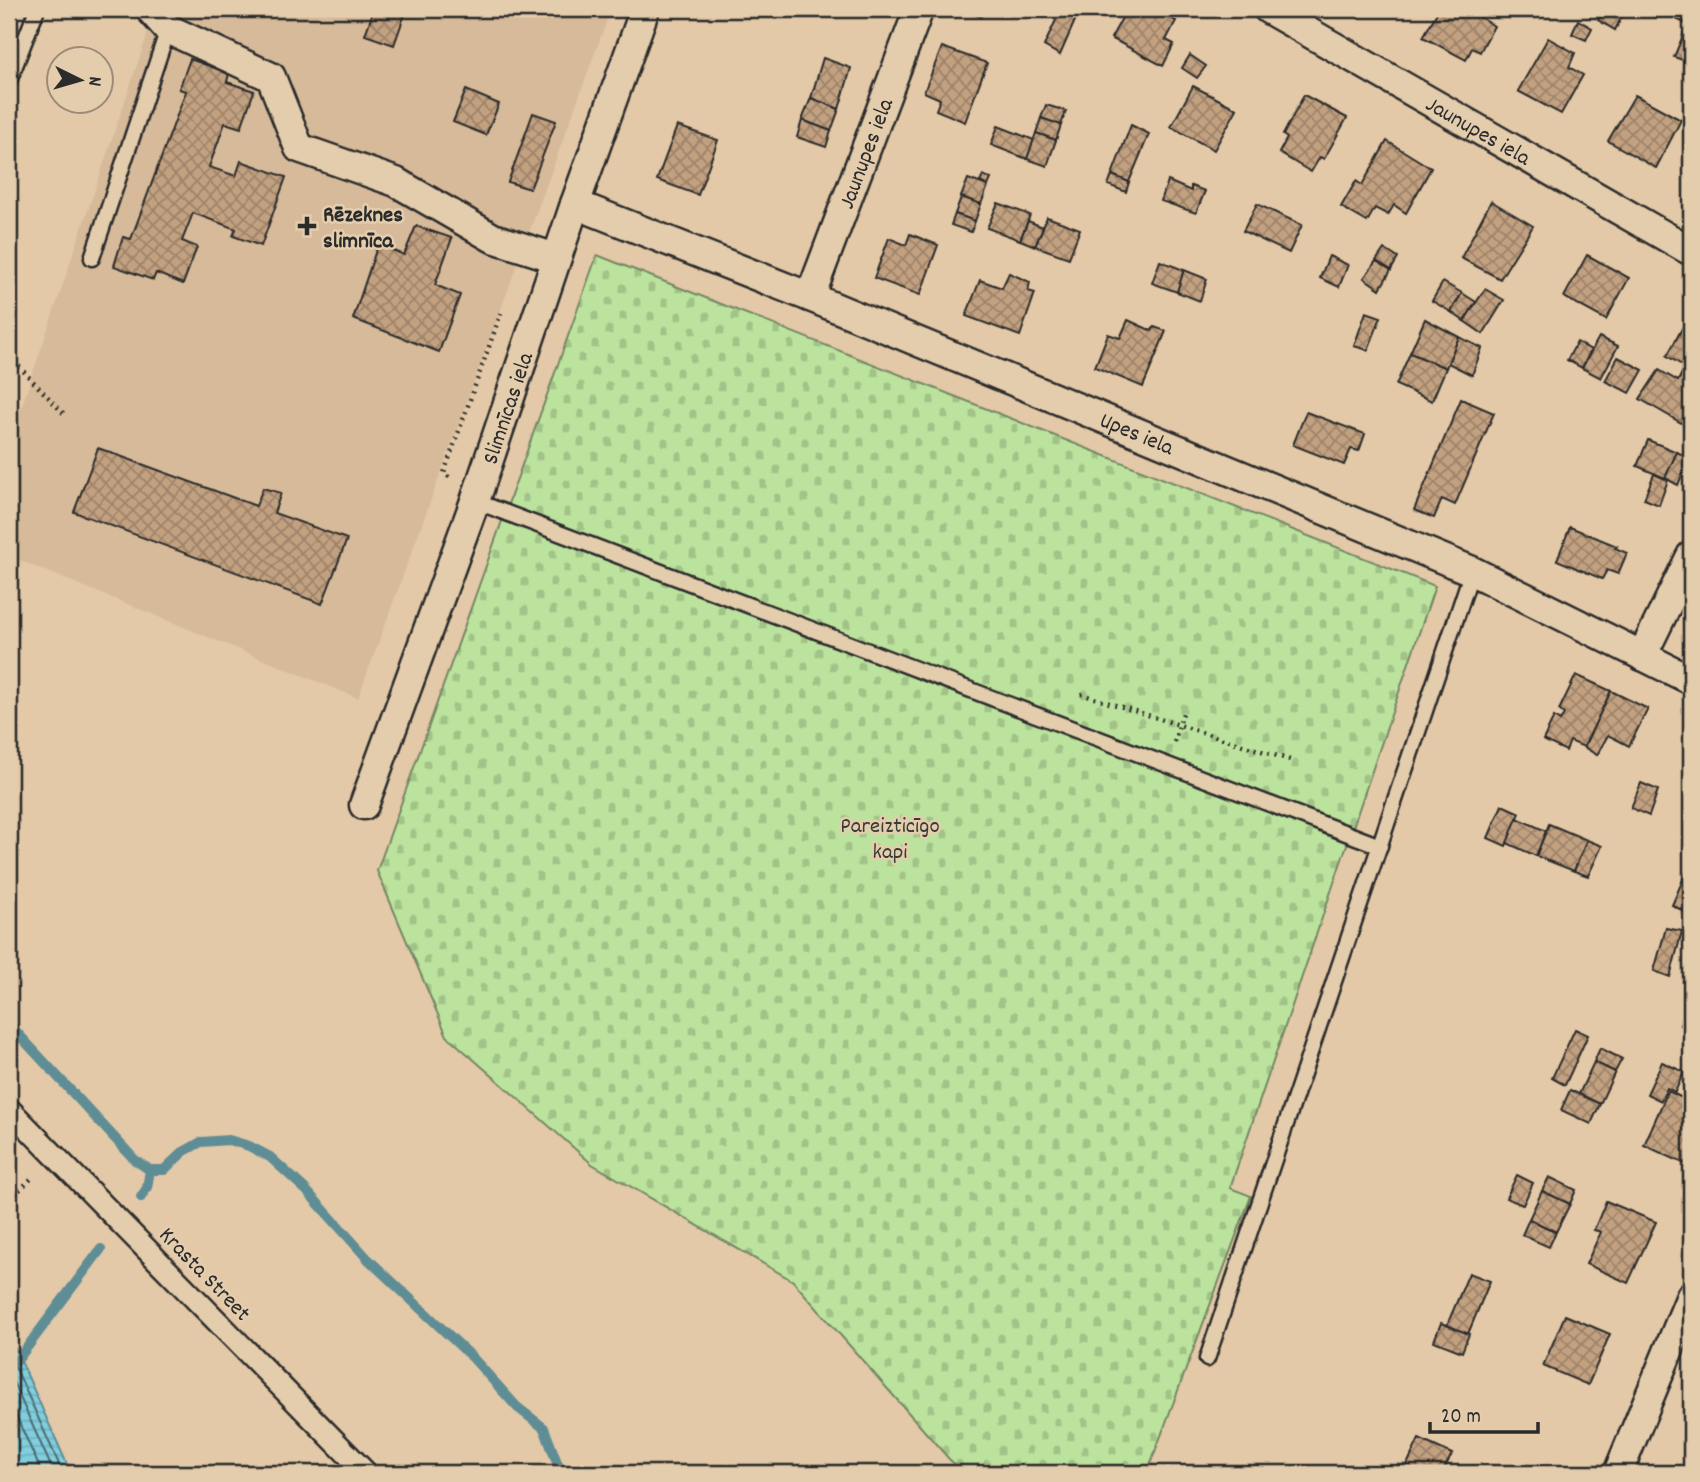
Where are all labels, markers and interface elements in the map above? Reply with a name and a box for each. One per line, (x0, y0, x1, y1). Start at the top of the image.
north arrow (46, 46, 116, 116)
text: N (80, 75, 107, 87)
street label: Jaunupes iela (1419, 90, 1537, 176)
street label: Jaunupes iela (832, 93, 904, 214)
place label: Rēzeknes slimnīca (323, 200, 403, 259)
marker: Rēzeknes slimnīca (297, 216, 317, 236)
street label: Slimnīcas iela (476, 347, 544, 469)
street label: Upes iela (1094, 406, 1179, 466)
park label: Pareizticīgo kapi (840, 811, 940, 870)
street label: Krasta Street (150, 1221, 257, 1330)
scale bar (1430, 1391, 1539, 1435)
text: 20 m (1441, 1403, 1481, 1433)

